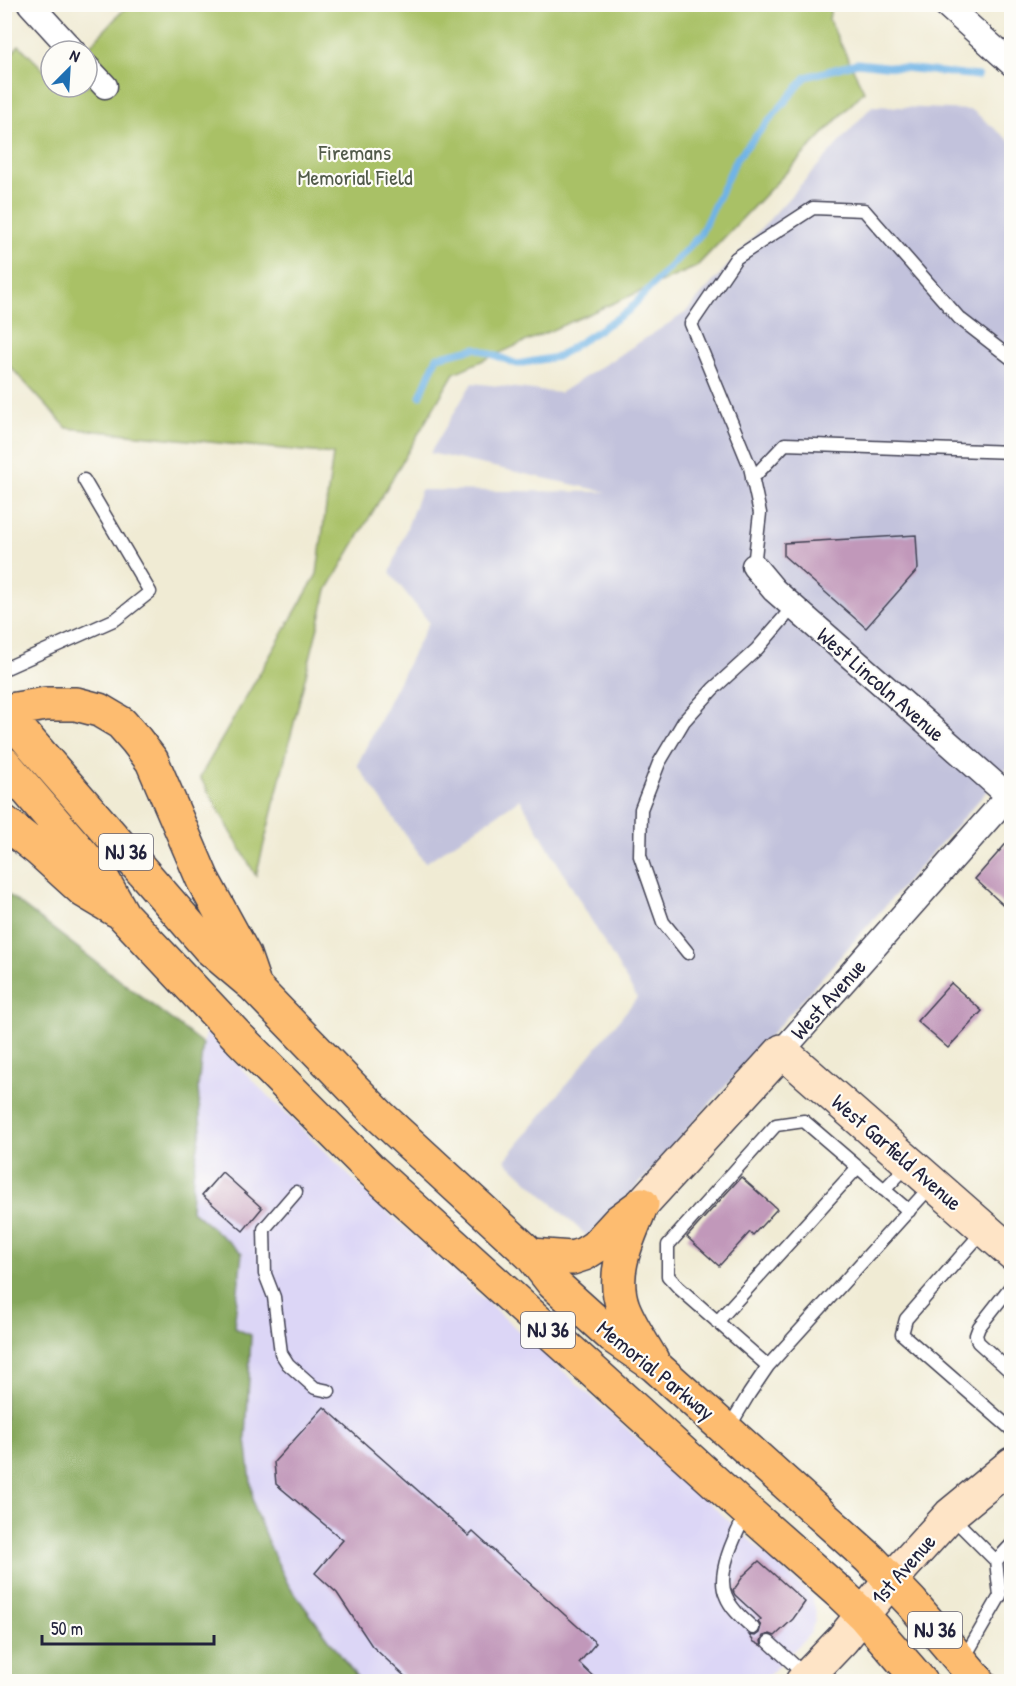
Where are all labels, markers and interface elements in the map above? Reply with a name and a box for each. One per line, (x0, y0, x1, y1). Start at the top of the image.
north arrow (39, 39, 99, 99)
text: N (67, 44, 84, 67)
park label: Firemans Memorial Field (298, 137, 413, 192)
street label: West Lincoln Avenue (811, 620, 952, 748)
road number: NJ 36 (99, 834, 153, 870)
street label: West Avenue (784, 952, 872, 1046)
street label: West Garfield Avenue (825, 1087, 969, 1217)
road number: NJ 36 (521, 1312, 575, 1348)
street label: Memorial Parkway (591, 1313, 721, 1427)
street label: 1st Avenue (864, 1527, 942, 1611)
scale bar (42, 1608, 214, 1646)
road number: NJ 36 (908, 1612, 962, 1648)
text: 50 m (51, 1616, 83, 1641)

